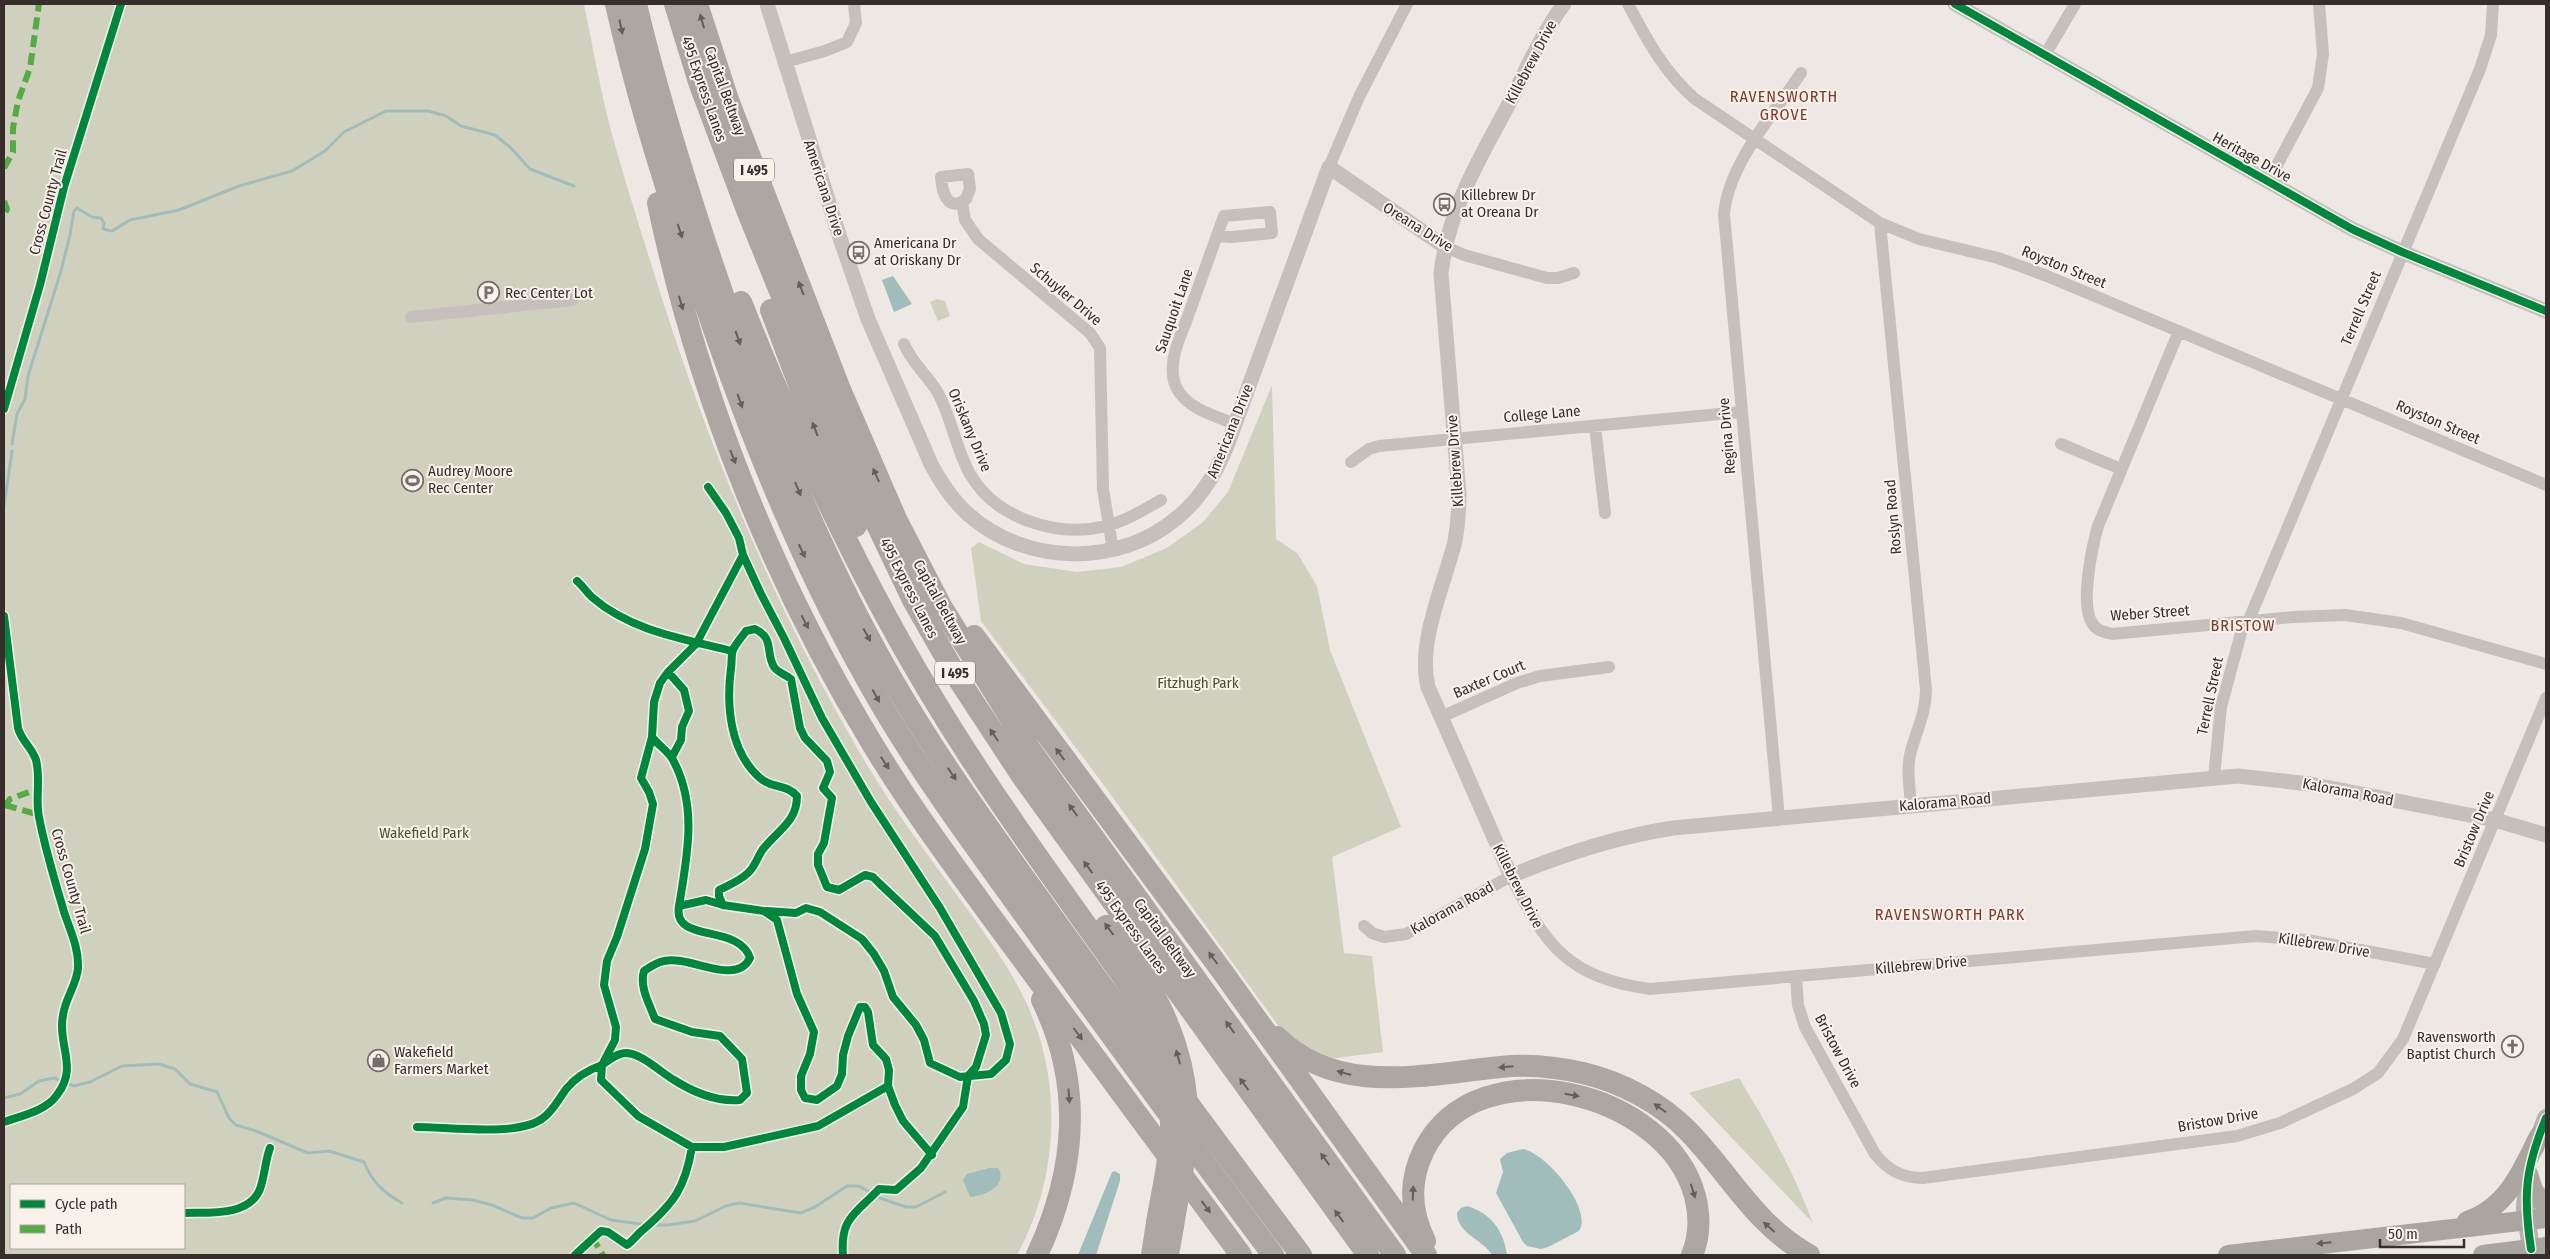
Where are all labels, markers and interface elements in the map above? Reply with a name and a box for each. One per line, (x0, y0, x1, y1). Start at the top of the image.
one-way arrow (697, 14, 705, 29)
street label: Killebrew Drive (1501, 17, 1561, 107)
one-way arrow (618, 19, 626, 35)
street label: 495 Express Lanes (678, 34, 730, 144)
street label: Capital Beltway (700, 44, 750, 139)
district label: RAVENSWORTH GROVE (1730, 87, 1838, 124)
street label: Heritage Drive (2210, 128, 2294, 186)
street label: Americana Drive (800, 138, 848, 238)
street label: Cross County Trail (25, 147, 71, 257)
road number: I 495 (734, 158, 774, 182)
place label: Killebrew Dr at Oreana Dr (1461, 186, 1539, 221)
bus stop icon: Killebrew Dr at Oreana Dr (1433, 192, 1457, 216)
street label: Oreana Drive (1380, 198, 1456, 256)
one-way arrow (677, 224, 685, 239)
place label: Americana Dr at Oriskany Dr (874, 234, 961, 269)
bus stop icon: Americana Dr at Oriskany Dr (846, 240, 870, 264)
street label: Royston Street (2019, 242, 2109, 292)
street label: Schuyler Drive (1026, 259, 1106, 329)
street label: Sauquoit Lane (1151, 267, 1197, 355)
street label: Terrell Street (2337, 268, 2385, 348)
parking icon: Rec Center Lot (477, 281, 501, 305)
one-way arrow (796, 281, 804, 296)
place label: Rec Center Lot (505, 284, 593, 302)
one-way arrow (677, 296, 685, 311)
one-way arrow (735, 330, 742, 345)
street label: Americana Drive (1203, 381, 1257, 481)
street label: Oriskany Drive (944, 386, 996, 474)
one-way arrow (736, 394, 744, 409)
street label: Royston Street (2393, 396, 2483, 448)
street label: Regina Drive (1715, 397, 1739, 475)
street label: College Lane (1503, 402, 1581, 426)
street label: Killebrew Drive (1443, 414, 1467, 508)
one-way arrow (811, 421, 818, 436)
one-way arrow (729, 450, 737, 464)
place label: Audrey Moore Rec Center (428, 462, 513, 497)
sports icon: Audrey Moore Rec Center (400, 468, 424, 492)
one-way arrow (872, 468, 880, 482)
street label: Roslyn Road (1881, 479, 1905, 555)
one-way arrow (794, 482, 802, 496)
street label: 495 Express Lanes (876, 535, 942, 641)
one-way arrow (799, 544, 807, 558)
street label: Capital Beltway (909, 557, 971, 648)
street label: Weber Street (2110, 601, 2190, 625)
one-way arrow (801, 615, 809, 629)
district label: BRISTOW (2210, 616, 2276, 635)
one-way arrow (863, 629, 872, 642)
street label: Terrell Street (2193, 655, 2227, 737)
street label: Baxter Court (1450, 656, 1528, 702)
road number: I 495 (935, 661, 975, 684)
park label: Fitzhugh Park (1157, 674, 1239, 692)
one-way arrow (872, 688, 880, 703)
one-way arrow (989, 728, 999, 741)
one-way arrow (1055, 747, 1065, 761)
one-way arrow (880, 757, 889, 770)
one-way arrow (947, 767, 956, 781)
street label: Kalorama Road (2301, 774, 2395, 810)
street label: Bristow Drive (2450, 788, 2498, 870)
street label: Kalorama Road (1898, 789, 1992, 815)
one-way arrow (1068, 804, 1078, 817)
park label: Wakefield Park (379, 824, 469, 842)
street label: Cross County Trail (47, 826, 95, 936)
street label: Killebrew Drive (1489, 841, 1547, 931)
one-way arrow (1083, 860, 1093, 874)
street label: 495 Express Lanes (1091, 877, 1171, 977)
street label: Kalorama Road (1407, 878, 1497, 938)
street label: Capital Beltway (1130, 895, 1200, 982)
district label: RAVENSWORTH PARK (1875, 905, 2025, 924)
one-way arrow (1103, 923, 1114, 936)
street label: Killebrew Drive (2277, 929, 2371, 961)
one-way arrow (1207, 952, 1218, 965)
street label: Killebrew Drive (1874, 952, 1968, 978)
street label: Bristow Drive (1811, 1011, 1865, 1091)
one-way arrow (1225, 1020, 1235, 1034)
one-way arrow (1073, 1027, 1083, 1041)
place label: Ravensworth Baptist Church (2407, 1028, 2496, 1063)
church icon: Ravensworth Baptist Church (2500, 1034, 2524, 1058)
place label: Wakefield Farmers Market (394, 1043, 489, 1078)
shop icon: Wakefield Farmers Market (366, 1049, 390, 1073)
one-way arrow (1174, 1049, 1182, 1064)
one-way arrow (1498, 1063, 1514, 1071)
one-way arrow (1337, 1069, 1352, 1077)
one-way arrow (1239, 1077, 1249, 1091)
one-way arrow (1065, 1089, 1073, 1105)
one-way arrow (1564, 1091, 1580, 1099)
one-way arrow (1653, 1103, 1666, 1113)
street label: Bristow Drive (2176, 1104, 2260, 1136)
one-way arrow (1320, 1152, 1330, 1166)
legend (10, 1184, 185, 1249)
one-way arrow (1410, 1184, 1418, 1200)
one-way arrow (1689, 1184, 1697, 1199)
text: Cycle path (55, 1195, 118, 1213)
one-way arrow (1200, 1200, 1211, 1213)
one-way arrow (1334, 1209, 1344, 1223)
scale bar (2380, 1216, 2464, 1248)
text: Path (55, 1220, 82, 1238)
one-way arrow (1763, 1221, 1776, 1232)
text: 50 m (2388, 1225, 2418, 1243)
one-way arrow (2316, 1239, 2332, 1247)

